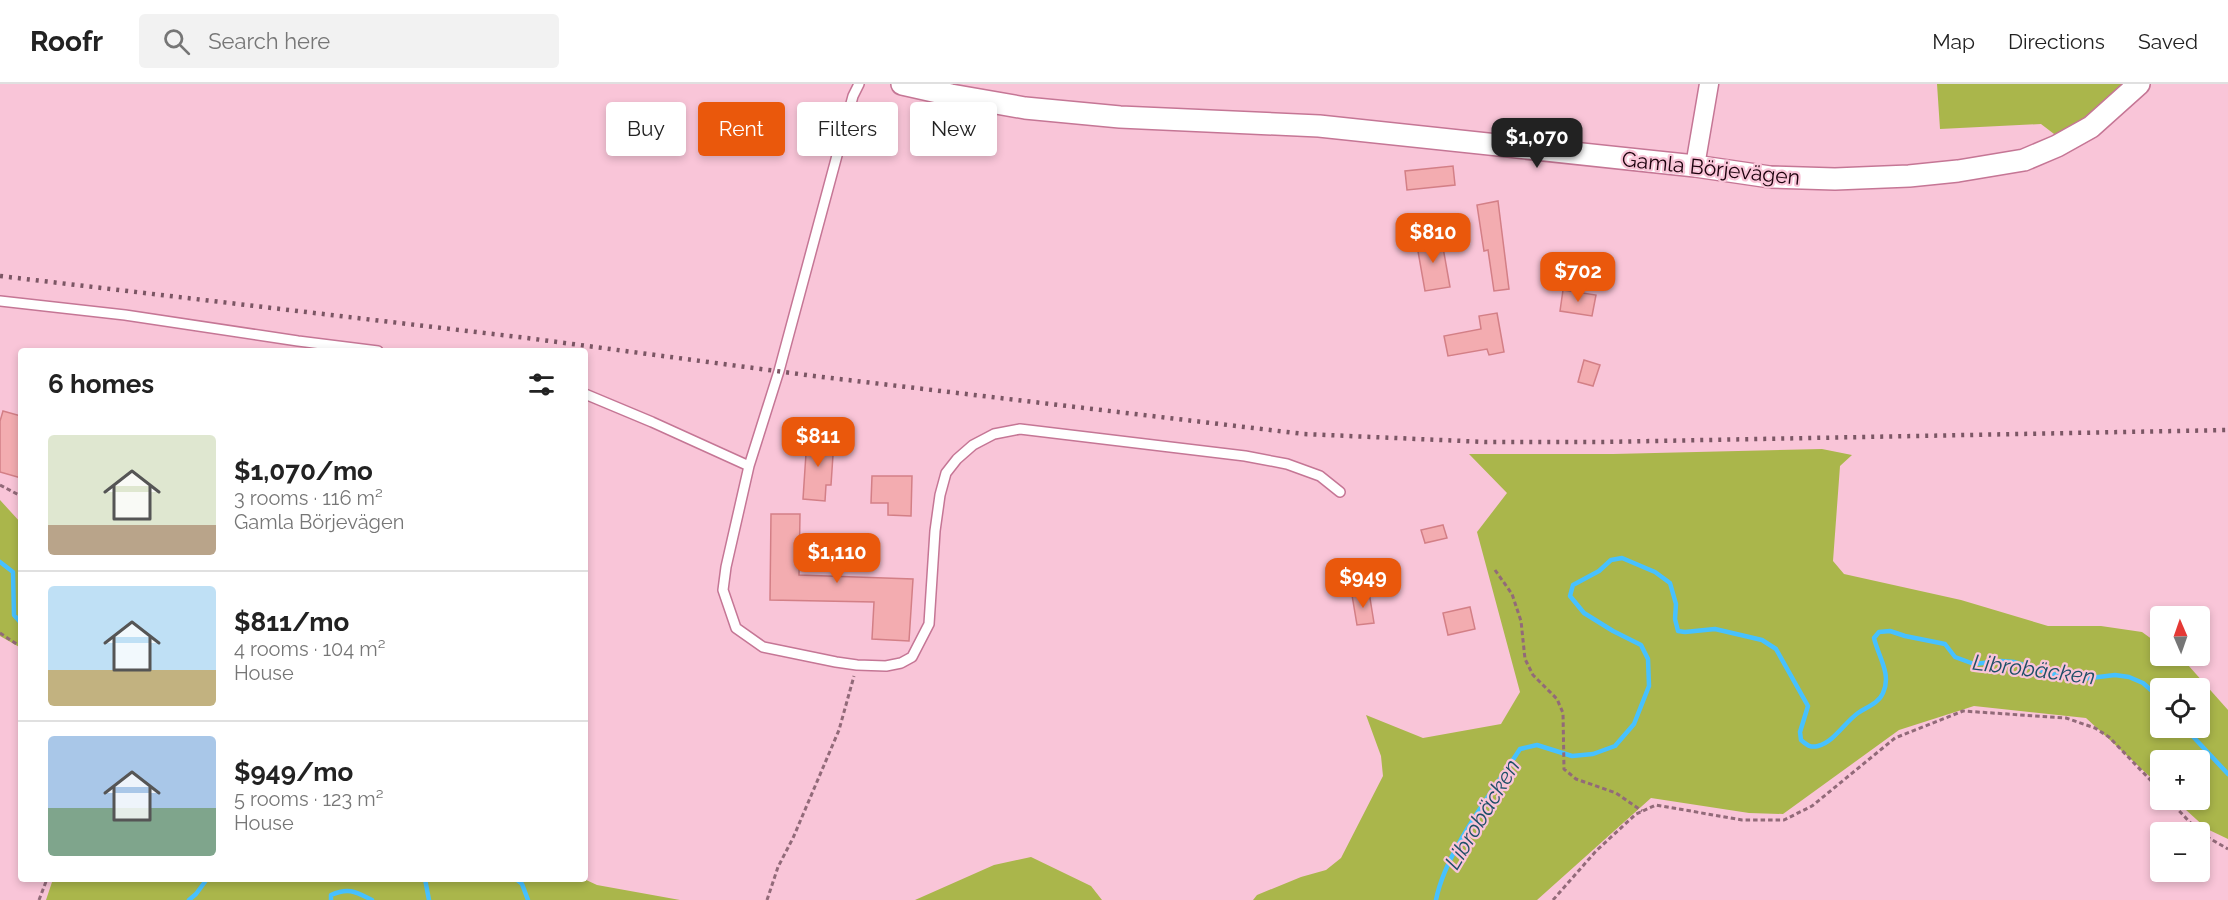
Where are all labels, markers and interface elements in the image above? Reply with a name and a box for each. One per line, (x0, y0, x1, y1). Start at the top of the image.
search box (139, 14, 559, 68)
text: Roofr (30, 25, 103, 58)
icon: search (160, 25, 193, 58)
text: Search here (208, 28, 330, 54)
text: Map (1932, 29, 1975, 54)
text: Directions (2008, 29, 2105, 54)
text: Saved (2138, 29, 2198, 54)
chip: Buy (606, 102, 686, 156)
chip: Rent (698, 102, 785, 156)
chip: Filters (797, 102, 898, 156)
chip: New (910, 102, 997, 156)
pin: $1,070 (1488, 118, 1586, 169)
text: $1,070 (1506, 125, 1568, 149)
street label: Gamla Börjevägen (1621, 146, 1801, 190)
pin: $810 (1397, 213, 1469, 264)
text: $810 (1410, 220, 1456, 244)
pin: $702 (1542, 252, 1614, 303)
text: $702 (1554, 259, 1602, 283)
icon: filters (525, 368, 558, 401)
text: 6 homes (48, 369, 154, 399)
pin: $811 (782, 417, 854, 468)
text: $811 (796, 424, 840, 448)
text: $1,070/mo (234, 456, 373, 486)
icon: home (96, 459, 168, 531)
text: 3 rooms · 116 m² (234, 486, 383, 510)
text: Gamla Börjevägen (234, 510, 404, 534)
pin: $1,110 (788, 533, 886, 584)
text: $1,110 (807, 540, 867, 564)
pin: $949 (1327, 558, 1399, 609)
text: $949 (1339, 565, 1387, 589)
north arrow (2150, 606, 2210, 666)
map controls (2150, 606, 2210, 882)
text: $811/mo (234, 607, 349, 637)
icon: home (96, 610, 168, 682)
text: 4 rooms · 104 m² (234, 637, 386, 661)
water label: Librobäcken (1971, 649, 2097, 689)
text: House (234, 661, 294, 685)
button: locate (2150, 678, 2210, 738)
button: + (2150, 750, 2210, 810)
water label: Librobäcken (1439, 754, 1525, 874)
text: $949/mo (234, 757, 353, 787)
icon: home (96, 760, 168, 832)
text: 5 rooms · 123 m² (234, 787, 383, 811)
text: House (234, 811, 294, 835)
button: − (2150, 822, 2210, 882)

